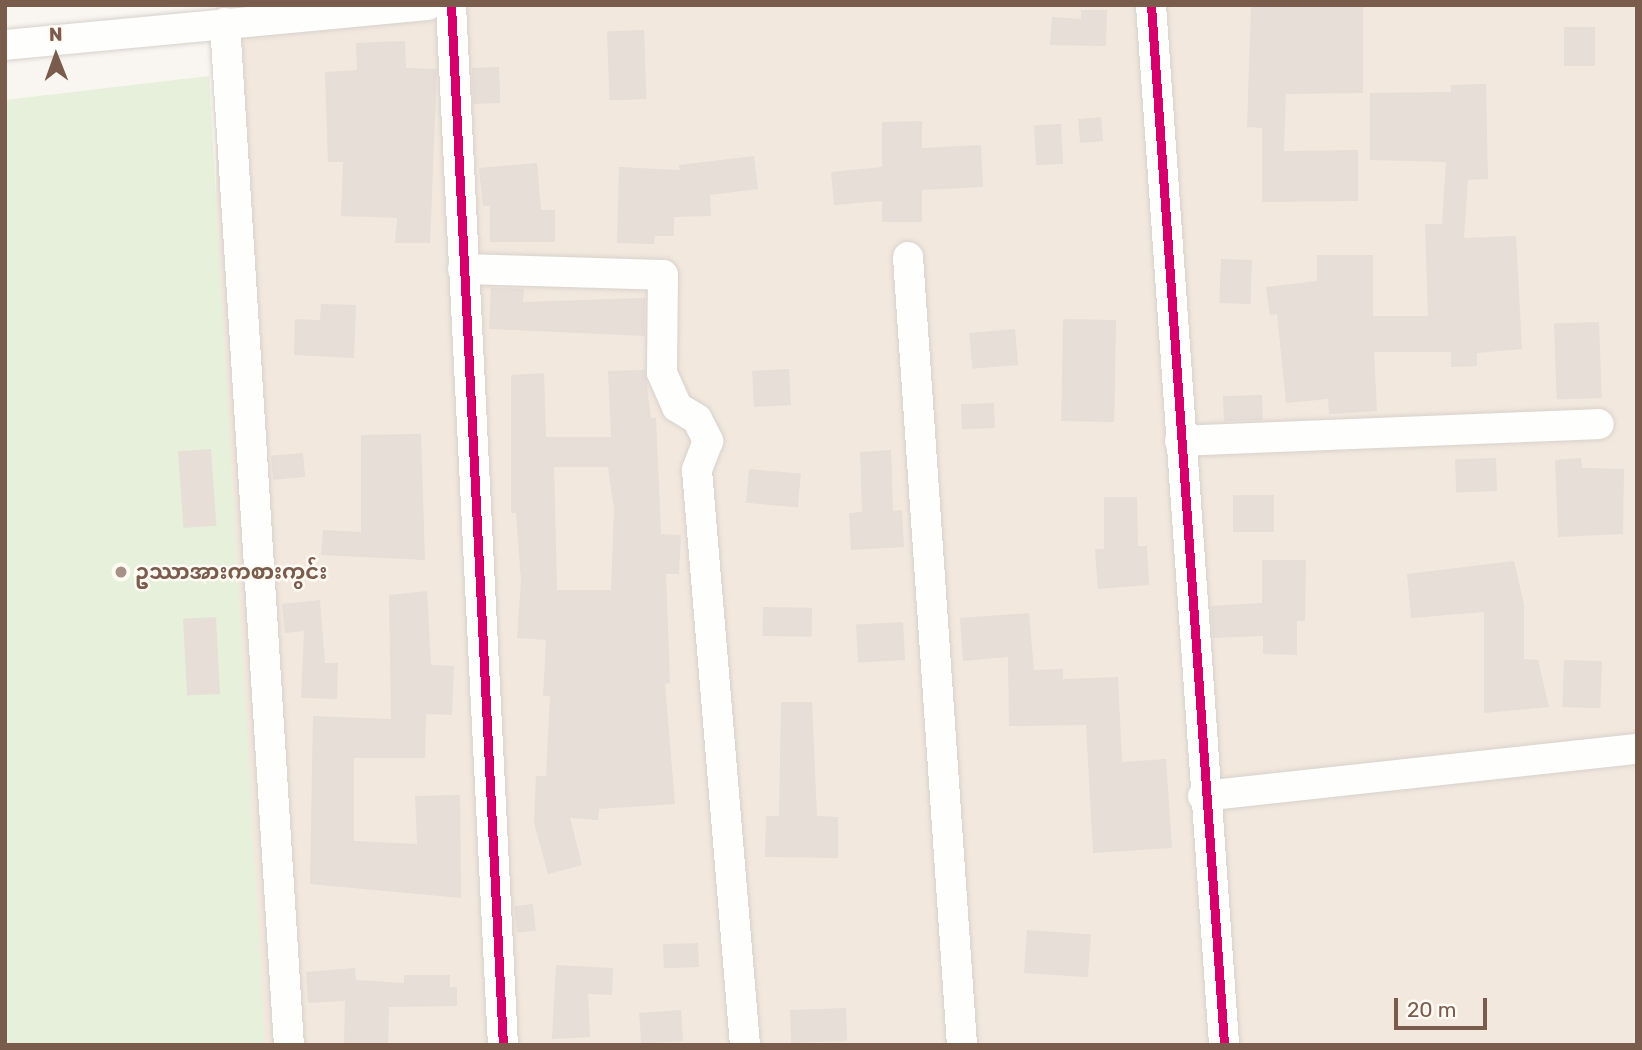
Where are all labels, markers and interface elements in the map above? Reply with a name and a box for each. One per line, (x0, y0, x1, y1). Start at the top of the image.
north arrow (21, 21, 91, 91)
text: N (49, 23, 63, 46)
place label: ဥဿာ‌အားကစားကွင်း (135, 559, 327, 585)
marker: ဥဿာ‌အားကစားကွင်း (113, 564, 129, 580)
scale bar (1397, 984, 1490, 1028)
text: 20 m (1407, 997, 1456, 1022)

